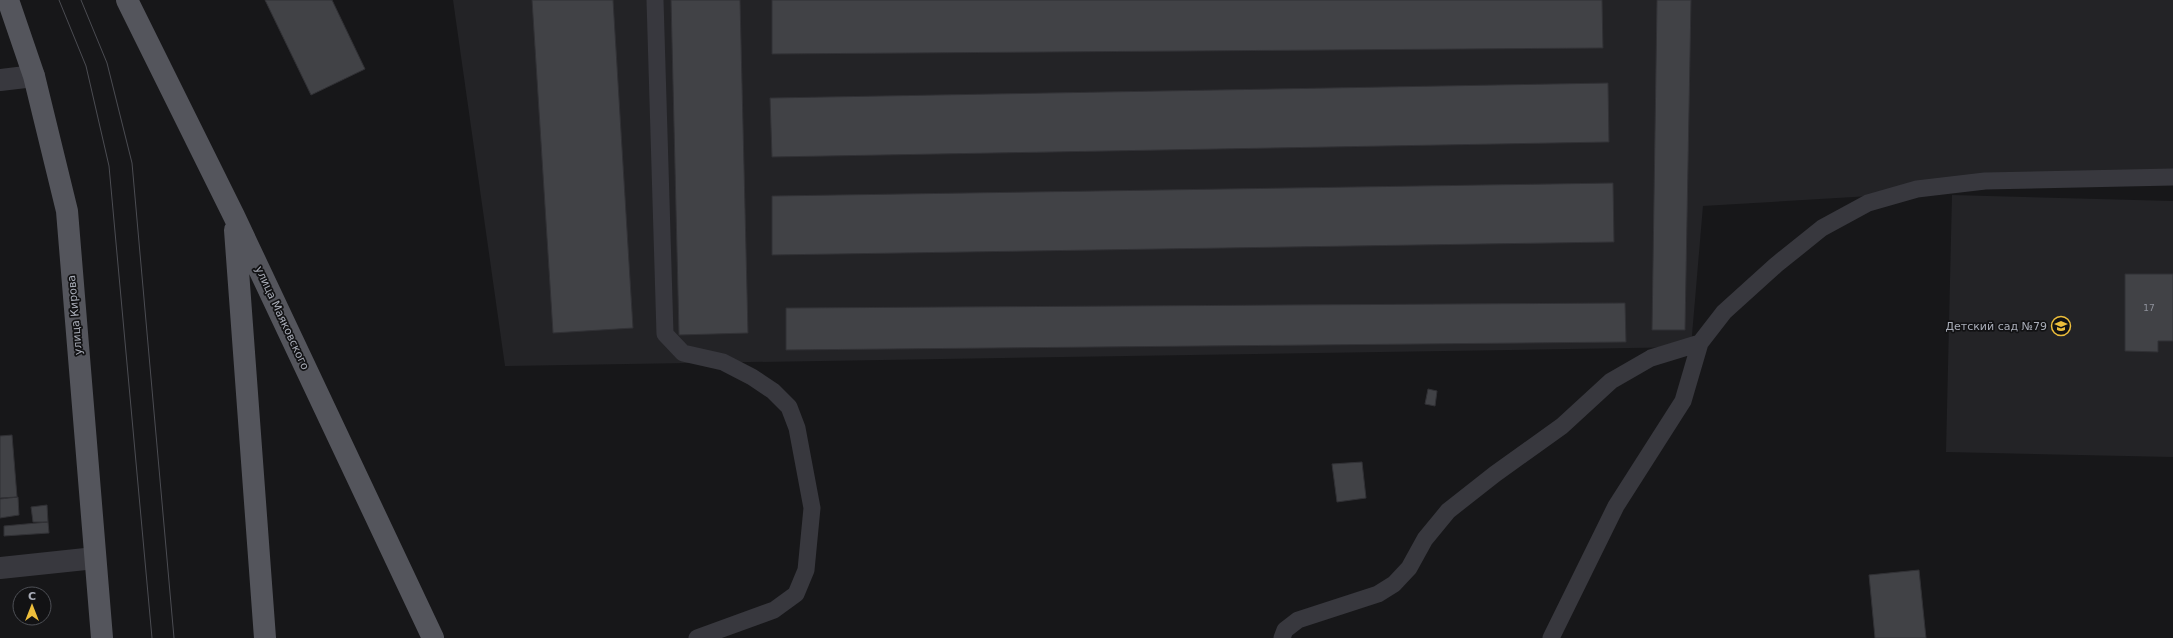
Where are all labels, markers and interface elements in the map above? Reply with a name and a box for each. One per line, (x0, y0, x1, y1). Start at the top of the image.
street label: улица Маяковского (252, 264, 312, 372)
street label: улица Кирова (65, 274, 85, 356)
house number: 17 (2143, 303, 2155, 313)
school or university icon: Детский сад №79 (2050, 315, 2072, 337)
place label: Детский сад №79 (1945, 320, 2047, 333)
north arrow (12, 586, 52, 626)
text: С (28, 590, 36, 603)

